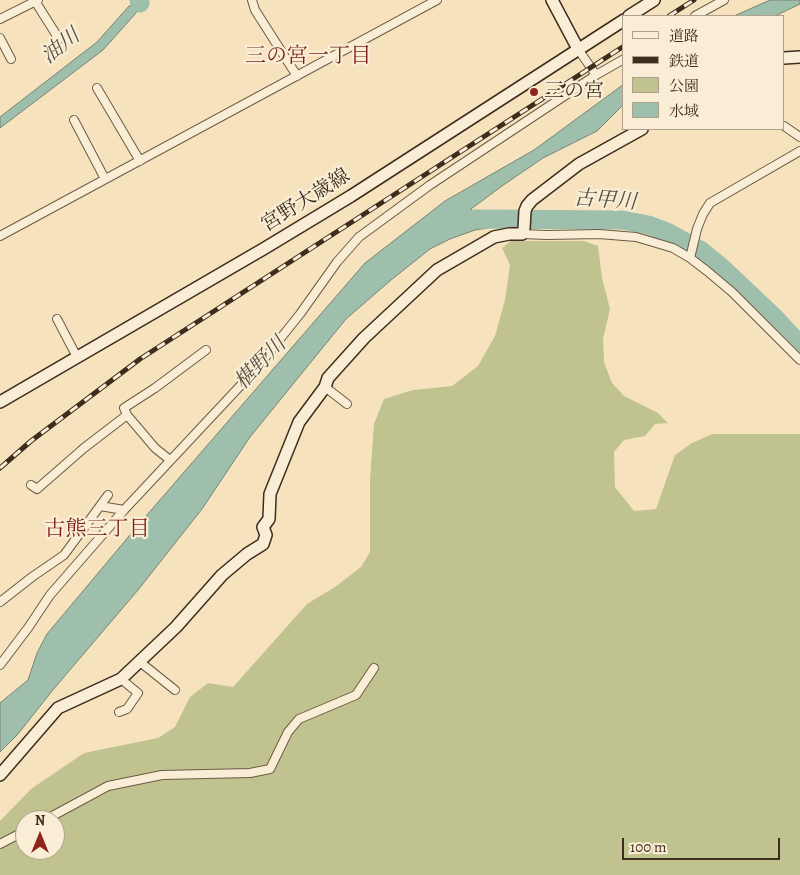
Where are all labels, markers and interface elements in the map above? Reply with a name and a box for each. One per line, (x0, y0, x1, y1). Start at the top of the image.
legend (622, 15, 785, 130)
water label: 油川 (37, 24, 85, 70)
text: 道路 (669, 26, 699, 46)
district label: 三の宮一丁目 (245, 44, 371, 70)
text: 鉄道 (669, 51, 699, 71)
text: 公園 (669, 76, 699, 96)
place label: 三の宮 (544, 80, 604, 104)
marker: 三の宮 (528, 86, 540, 98)
text: 水域 (669, 101, 699, 121)
street label: 宮野大歳線 (257, 164, 355, 238)
water label: 古甲川 (573, 186, 637, 216)
water label: 椹野川 (230, 333, 292, 395)
district label: 古熊三丁目 (45, 517, 149, 543)
north arrow (15, 810, 65, 860)
text: N (35, 811, 45, 830)
scale bar (625, 828, 782, 860)
text: 100 m (630, 837, 667, 857)

